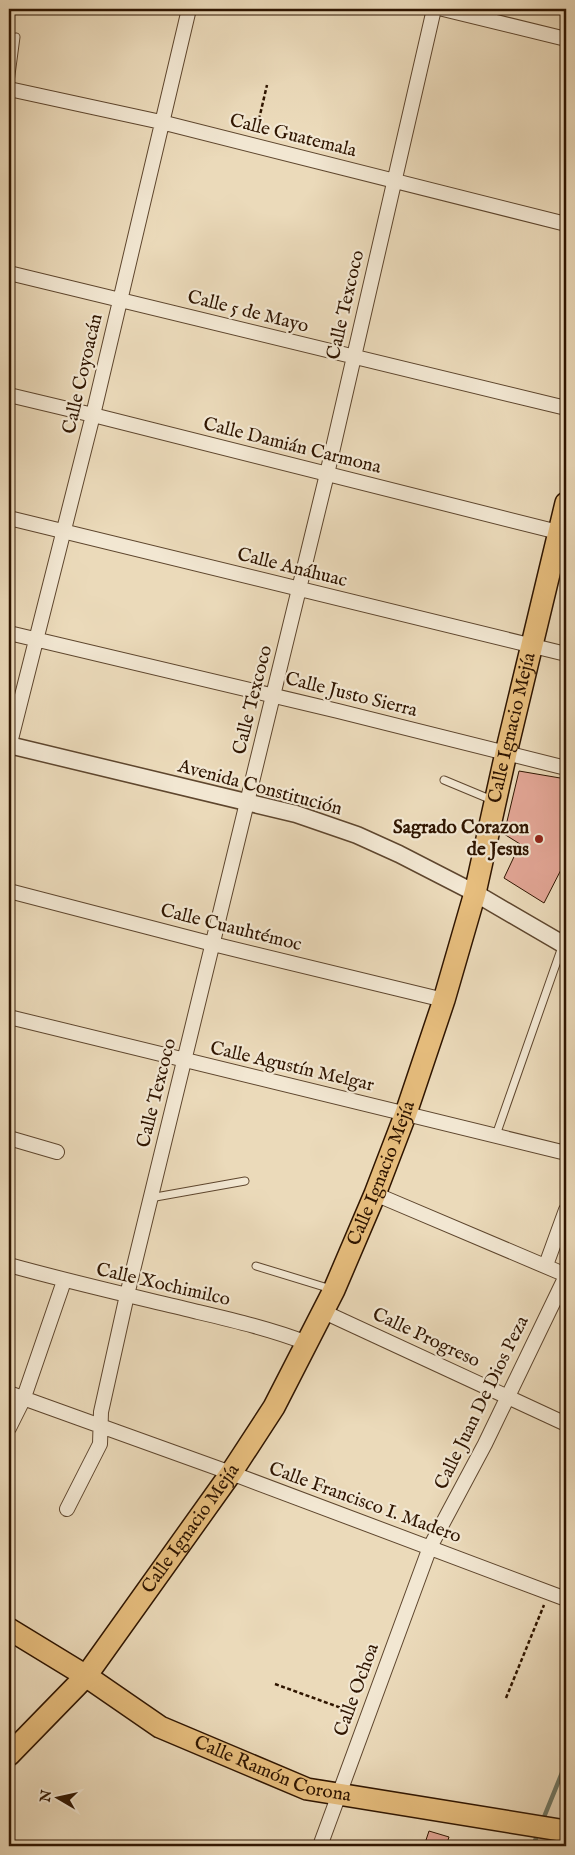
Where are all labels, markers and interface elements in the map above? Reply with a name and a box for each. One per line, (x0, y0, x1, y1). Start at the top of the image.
street label: Calle Guatemala (227, 109, 360, 164)
street label: Calle Texcoco (322, 248, 370, 362)
street label: Calle 5 de Mayo (185, 285, 311, 339)
street label: Calle Coyoacán (58, 312, 108, 436)
street label: Calle Damián Carmona (201, 412, 384, 480)
street label: Calle Anáhuac (235, 543, 349, 593)
street label: Calle Texcoco (228, 643, 278, 757)
street label: Calle Ignacio Mejía (483, 650, 542, 805)
street label: Calle Justo Sierra (282, 667, 420, 723)
street label: Avenida Constitución (174, 754, 345, 821)
place label: Sagrado Corazon de Jesus (393, 816, 529, 862)
marker: Sagrado Corazon de Jesus (533, 833, 545, 845)
street label: Calle Cuauhtémoc (158, 899, 304, 957)
street label: Calle Texcoco (132, 1036, 182, 1150)
street label: Calle Agustín Melgar (208, 1036, 376, 1098)
street label: Calle Ignacio Mejía (342, 1097, 421, 1250)
street label: Calle Xochimilco (94, 1258, 232, 1312)
street label: Calle Progreso (368, 1303, 484, 1373)
street label: Calle Juan De Dios Peza (429, 1311, 535, 1494)
street label: Calle Francisco I. Madero (265, 1457, 465, 1549)
street label: Calle Ignacio Mejía (137, 1459, 246, 1598)
street label: Calle Ochoa (329, 1639, 385, 1740)
street label: Calle Ramón Corona (190, 1731, 354, 1808)
north arrow (32, 1772, 82, 1822)
text: N (36, 1789, 56, 1805)

